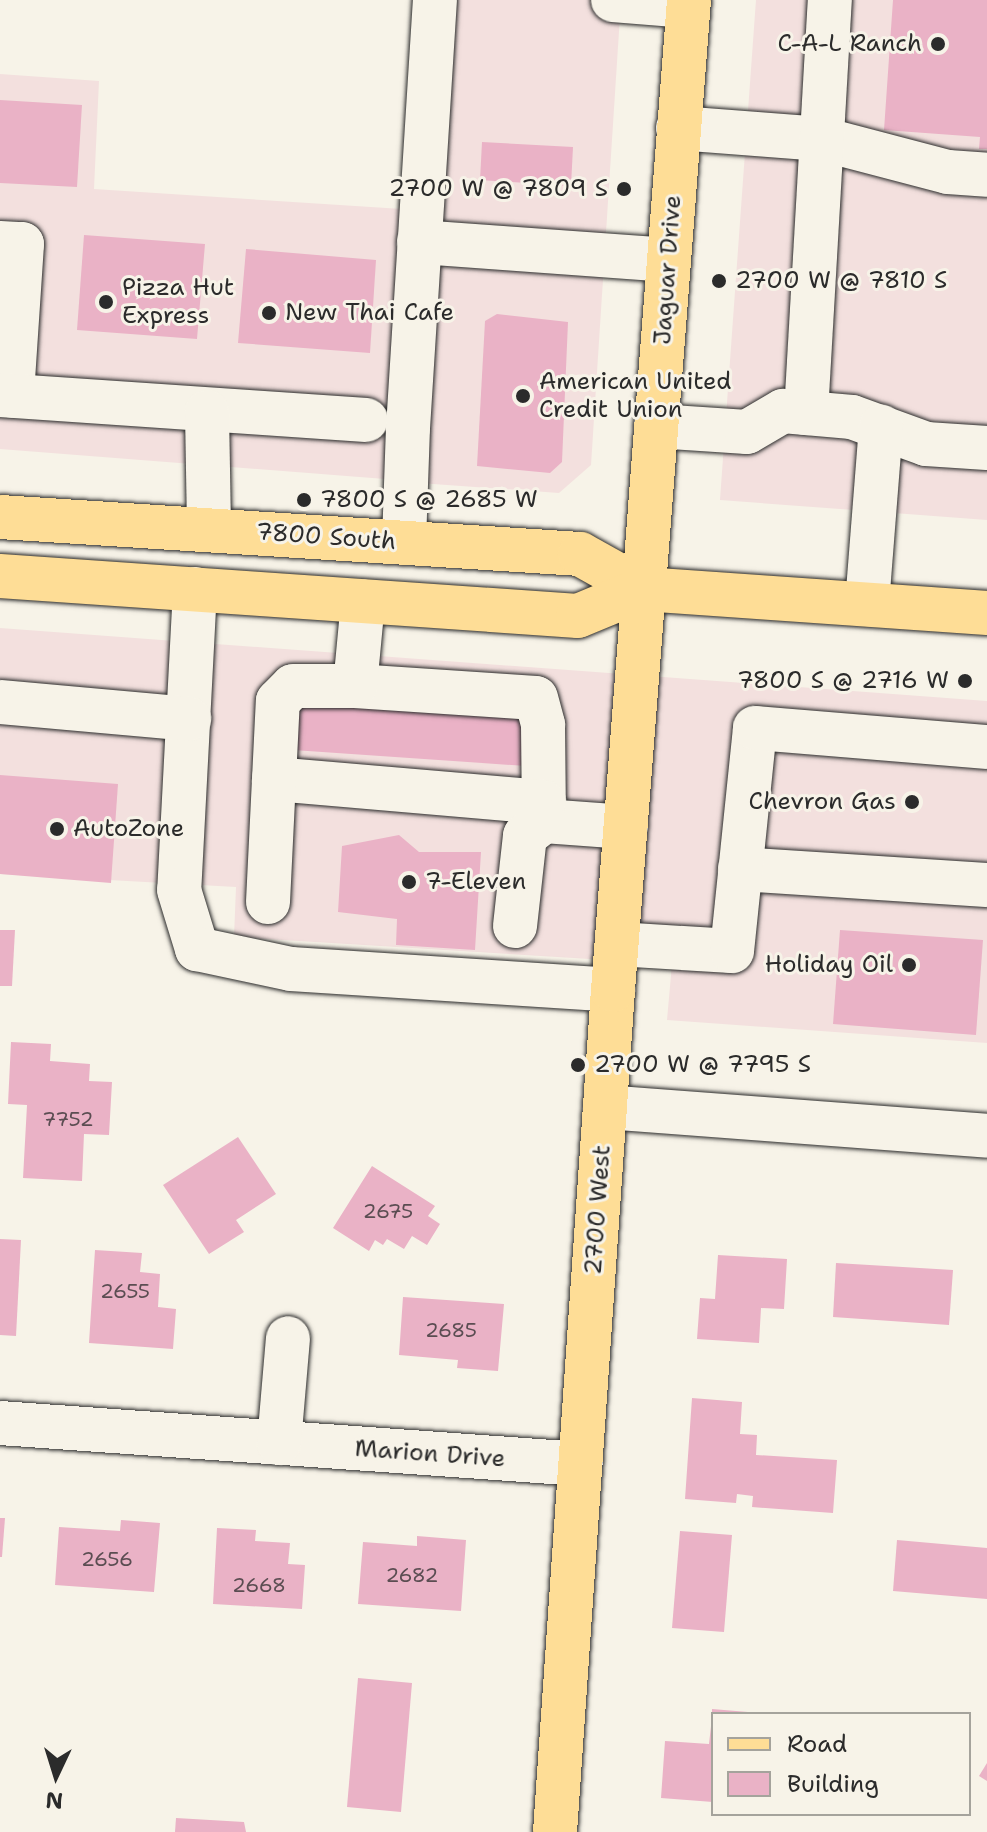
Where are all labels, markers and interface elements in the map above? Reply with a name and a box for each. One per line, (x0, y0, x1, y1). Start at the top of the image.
place label: C-A-L Ranch (777, 30, 922, 58)
marker: C-A-L Ranch (929, 35, 947, 53)
place label: 2700 W @ 7809 S (388, 175, 608, 203)
marker: 2700 W @ 7809 S (615, 180, 633, 198)
street label: Jaguar Drive (648, 194, 688, 346)
place label: 2700 W @ 7810 S (735, 267, 947, 295)
marker: 2700 W @ 7810 S (710, 272, 728, 290)
place label: Pizza Hut Express (122, 274, 234, 330)
marker: Pizza Hut Express (97, 293, 115, 311)
place label: New Thai Cafe (285, 299, 454, 327)
marker: New Thai Cafe (260, 304, 278, 322)
place label: American United Credit Union (539, 368, 732, 424)
marker: American United Credit Union (514, 387, 532, 405)
place label: 7800 S @ 2685 W (320, 486, 538, 514)
marker: 7800 S @ 2685 W (295, 491, 313, 509)
street label: 7800 South (255, 518, 397, 556)
place label: 7800 S @ 2716 W (737, 667, 949, 695)
marker: 7800 S @ 2716 W (956, 672, 974, 690)
place label: Chevron Gas (748, 788, 896, 816)
marker: Chevron Gas (903, 793, 921, 811)
place label: AutoZone (73, 815, 184, 843)
marker: AutoZone (48, 820, 66, 838)
place label: 7-Eleven (425, 868, 526, 896)
marker: 7-Eleven (400, 873, 418, 891)
place label: Holiday Oil (765, 951, 893, 979)
marker: Holiday Oil (900, 956, 918, 974)
place label: 2700 W @ 7795 S (594, 1051, 811, 1079)
marker: 2700 W @ 7795 S (569, 1056, 587, 1074)
house number: 7752 (42, 1107, 94, 1131)
street label: 2700 West (579, 1144, 617, 1276)
house number: 2675 (363, 1199, 413, 1223)
house number: 2655 (100, 1279, 150, 1303)
house number: 2685 (425, 1318, 477, 1342)
street label: Marion Drive (354, 1434, 506, 1474)
house number: 2656 (81, 1547, 133, 1571)
house number: 2682 (385, 1563, 439, 1587)
house number: 2668 (232, 1573, 286, 1597)
legend (711, 1712, 971, 1816)
text: Road (787, 1728, 847, 1760)
north arrow (16, 1736, 96, 1816)
text: Building (787, 1768, 879, 1800)
text: N (45, 1785, 64, 1816)

